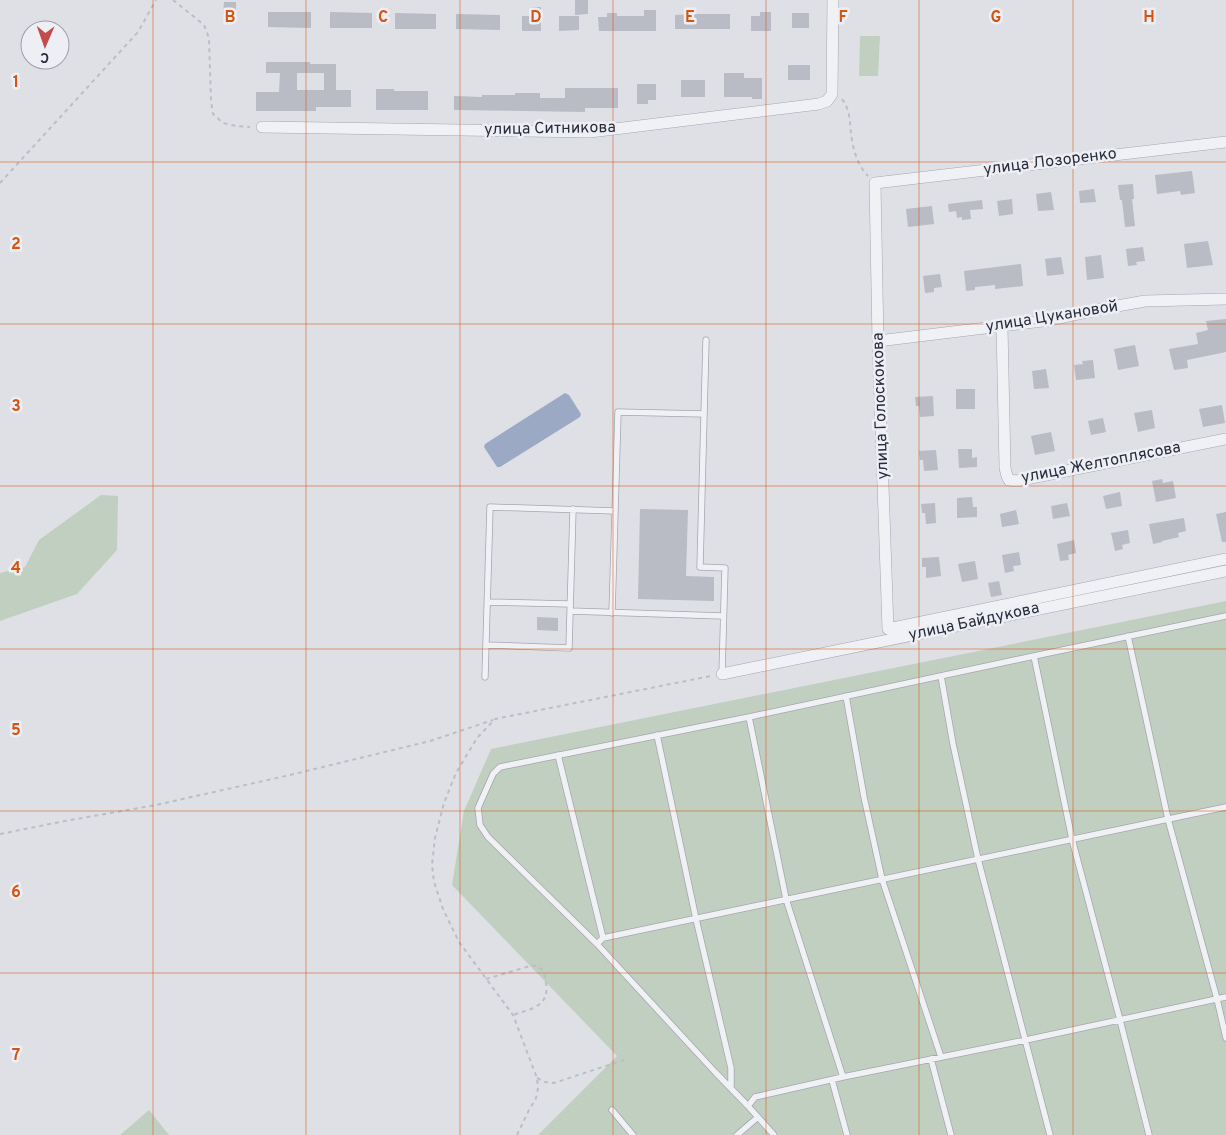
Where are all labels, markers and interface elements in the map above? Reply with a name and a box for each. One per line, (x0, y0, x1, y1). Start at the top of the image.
text: B (224, 8, 236, 28)
text: C (378, 8, 388, 28)
text: D (530, 8, 542, 28)
text: E (685, 8, 695, 28)
text: F (838, 8, 848, 28)
text: G (991, 8, 1001, 28)
text: H (1143, 8, 1155, 28)
north arrow (20, 20, 70, 70)
text: С (40, 48, 49, 65)
text: 1 (13, 73, 19, 93)
street label: улица Ситникова (484, 118, 616, 140)
street label: улица Лозоренко (982, 144, 1118, 180)
text: 2 (11, 235, 21, 255)
street label: улица Цукановой (984, 297, 1120, 337)
street label: улица Голоскокова (868, 332, 894, 480)
text: 3 (11, 397, 21, 417)
street label: улица Желтоплясова (1019, 438, 1183, 488)
text: 4 (11, 559, 21, 579)
street label: улица Байдукова (907, 598, 1041, 646)
text: 5 (11, 721, 21, 741)
text: 6 (11, 883, 21, 903)
text: 7 (12, 1046, 20, 1066)

